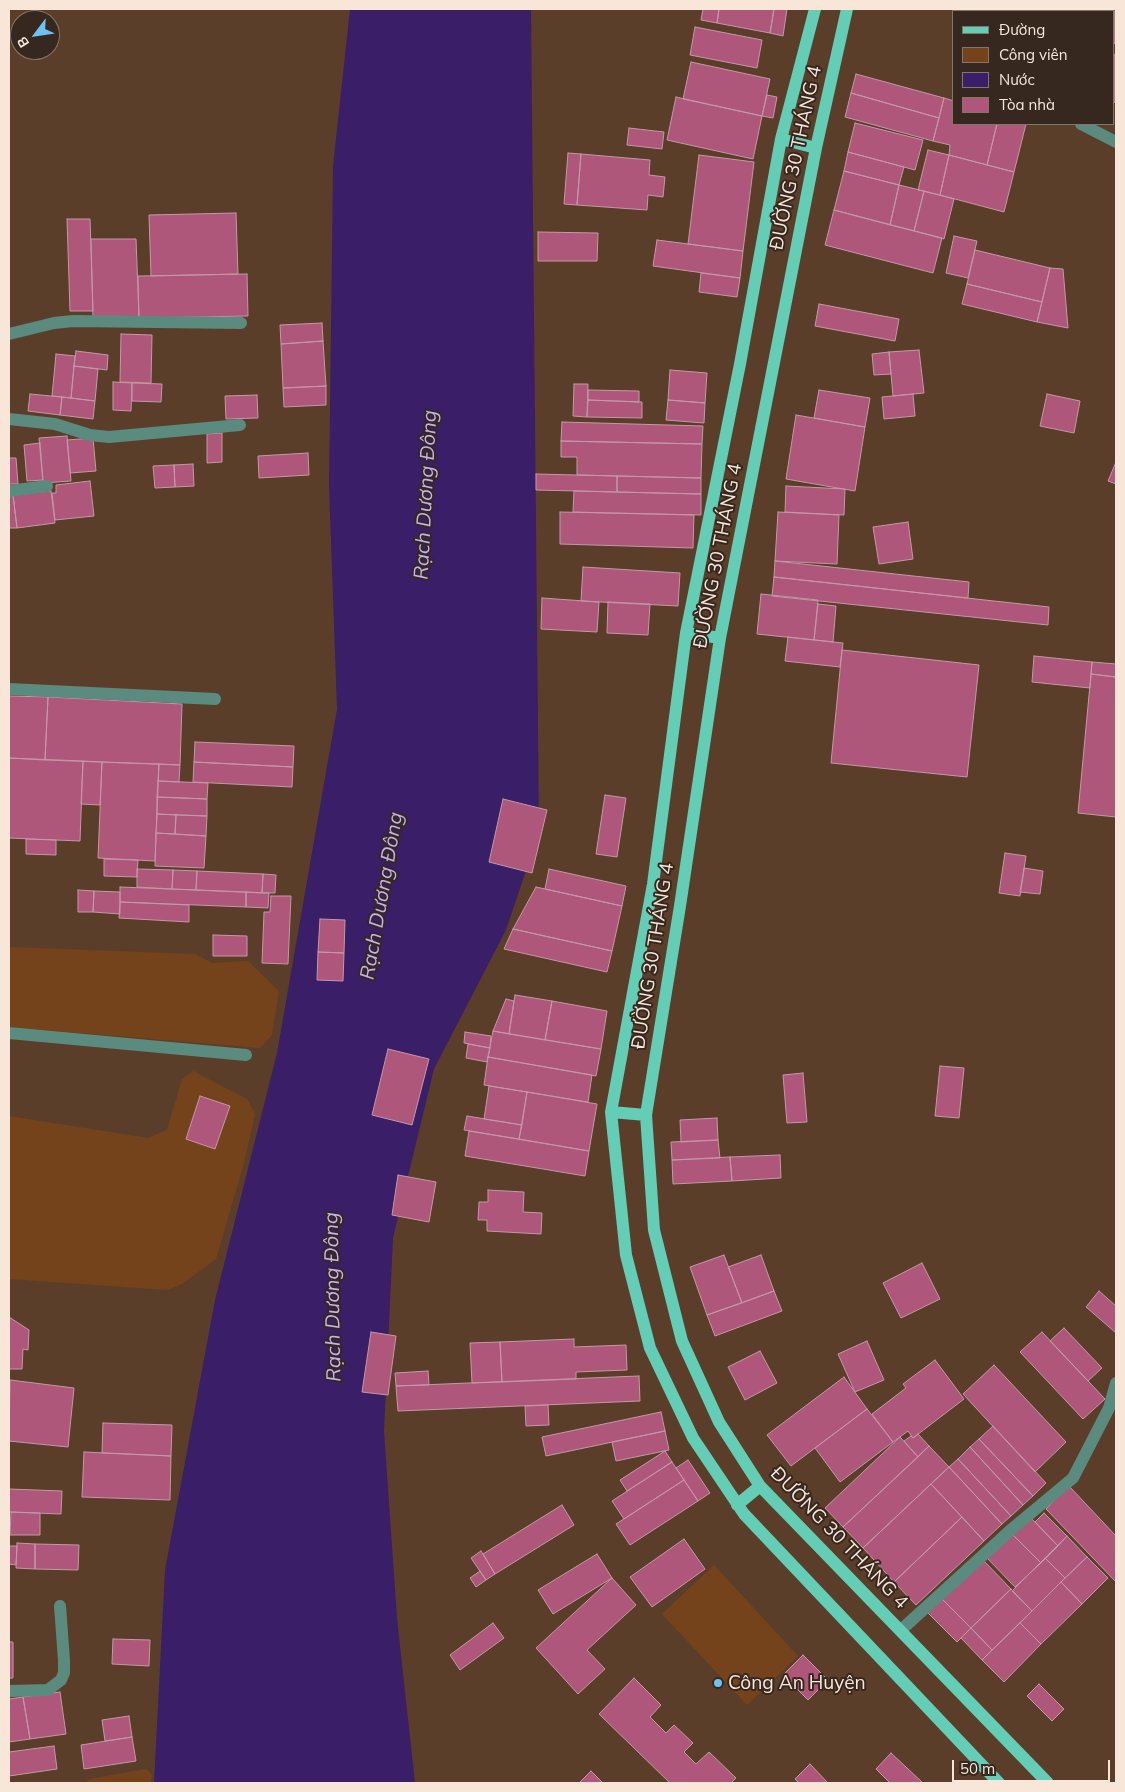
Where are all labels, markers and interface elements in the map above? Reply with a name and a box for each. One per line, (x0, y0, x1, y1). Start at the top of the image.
north arrow (10, 10, 60, 60)
legend (952, 10, 1115, 125)
text: Đường (999, 20, 1045, 39)
text: B (13, 33, 33, 51)
text: Công viên (999, 45, 1068, 64)
street label: ĐƯỜNG 30 THÁNG 4 (765, 64, 827, 252)
text: Nước (999, 70, 1035, 89)
text: Tòa nhà (999, 95, 1055, 114)
water label: Rạch Dương Đông (410, 410, 442, 580)
street label: ĐƯỜNG 30 THÁNG 4 (689, 462, 747, 650)
water label: Rạch Dương Đông (355, 810, 409, 982)
street label: ĐƯỜNG 30 THÁNG 4 (627, 861, 679, 1051)
water label: Rạch Dương Đông (320, 1212, 346, 1382)
street label: ĐƯỜNG 30 THÁNG 4 (766, 1462, 912, 1614)
place label: Công An Huyện (728, 1672, 866, 1694)
marker: Công An Huyện (712, 1677, 724, 1689)
scale bar (955, 1750, 1112, 1782)
text: 50 m (960, 1759, 995, 1778)

